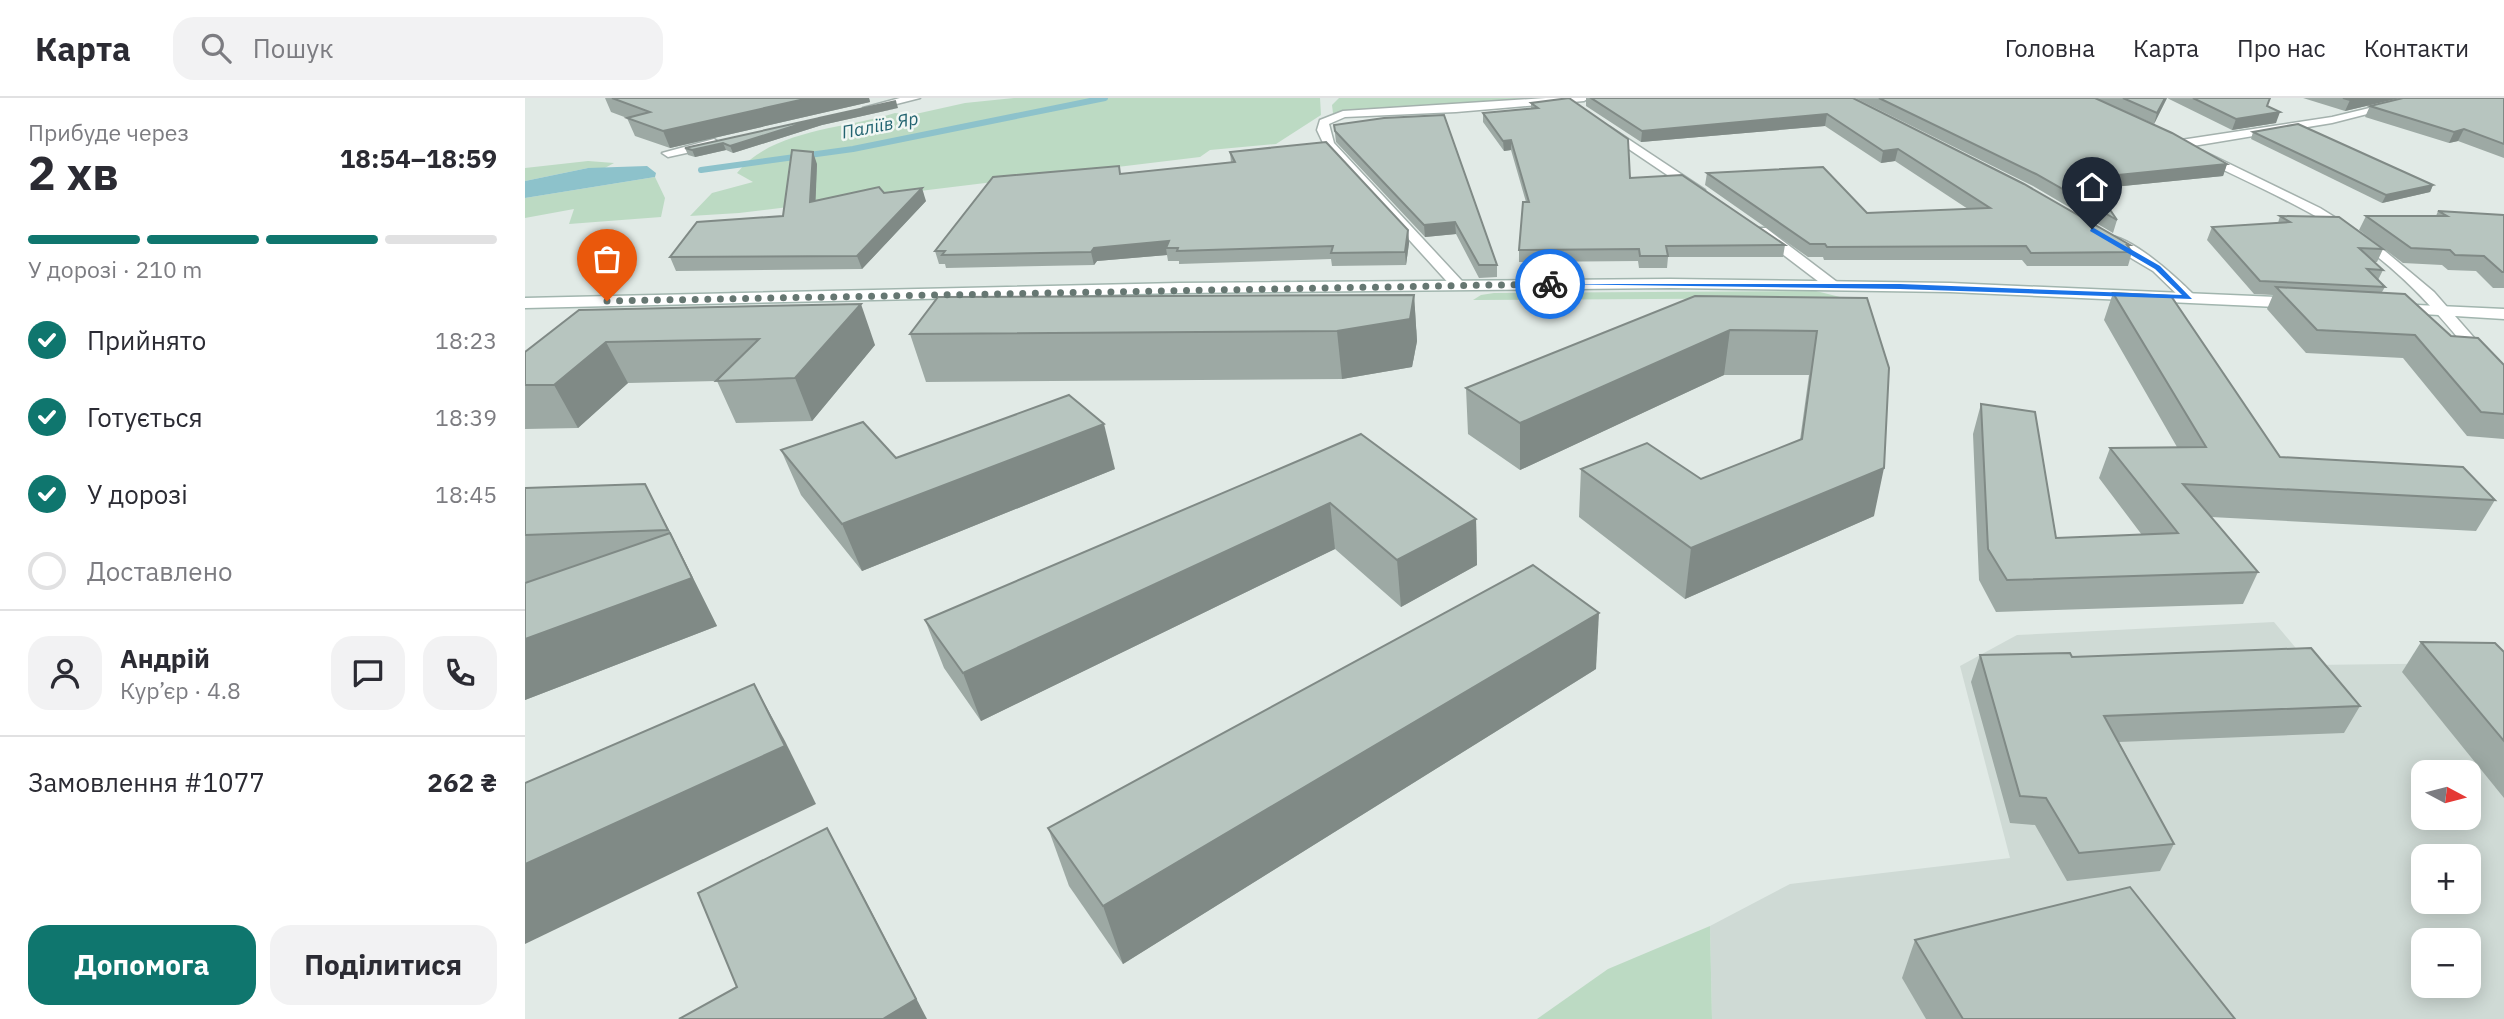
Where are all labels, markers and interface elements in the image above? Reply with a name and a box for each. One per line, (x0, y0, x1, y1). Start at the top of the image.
search box (173, 17, 663, 80)
text: Карта (35, 27, 131, 70)
icon: search (197, 29, 235, 67)
text: Пошук (253, 31, 333, 65)
text: Головна (2005, 32, 2095, 64)
text: Карта (2133, 32, 2199, 64)
text: Про нас (2237, 32, 2326, 64)
text: Контакти (2364, 32, 2469, 64)
water label: Паліїв Яр (840, 106, 920, 144)
text: Прибуде через (28, 117, 189, 147)
text: 18:54–18:59 (340, 141, 497, 175)
text: 2 хв (28, 143, 119, 203)
pin (2062, 157, 2122, 229)
icon: home (2073, 168, 2111, 206)
pin (577, 229, 637, 301)
icon: bag (588, 240, 626, 278)
courier (1515, 249, 1585, 319)
text: У дорозі · 210 m (28, 254, 202, 284)
icon: bike (1531, 265, 1569, 303)
icon: check (28, 321, 66, 359)
text: Прийнято (87, 323, 206, 357)
text: 18:23 (435, 325, 497, 355)
icon: check (28, 398, 66, 436)
text: Готується (87, 400, 203, 434)
text: 18:39 (435, 402, 497, 432)
icon: check (28, 475, 66, 513)
text: У дорозі (87, 477, 188, 511)
text: 18:45 (435, 479, 497, 509)
text: Доставлено (87, 554, 233, 588)
button: person (28, 636, 102, 710)
button: chat (331, 636, 405, 710)
button: phone (423, 636, 497, 710)
text: Андрій (120, 641, 210, 675)
text: Кур’єр · 4.8 (120, 675, 241, 705)
north arrow (2411, 760, 2481, 830)
map controls (2411, 760, 2481, 998)
text: Замовлення #1077 (28, 765, 265, 799)
text: 262 ₴ (427, 765, 497, 799)
button: + (2411, 844, 2481, 914)
button: Допомога (28, 925, 256, 1005)
button: Поділитися (270, 925, 497, 1005)
button: − (2411, 928, 2481, 998)

